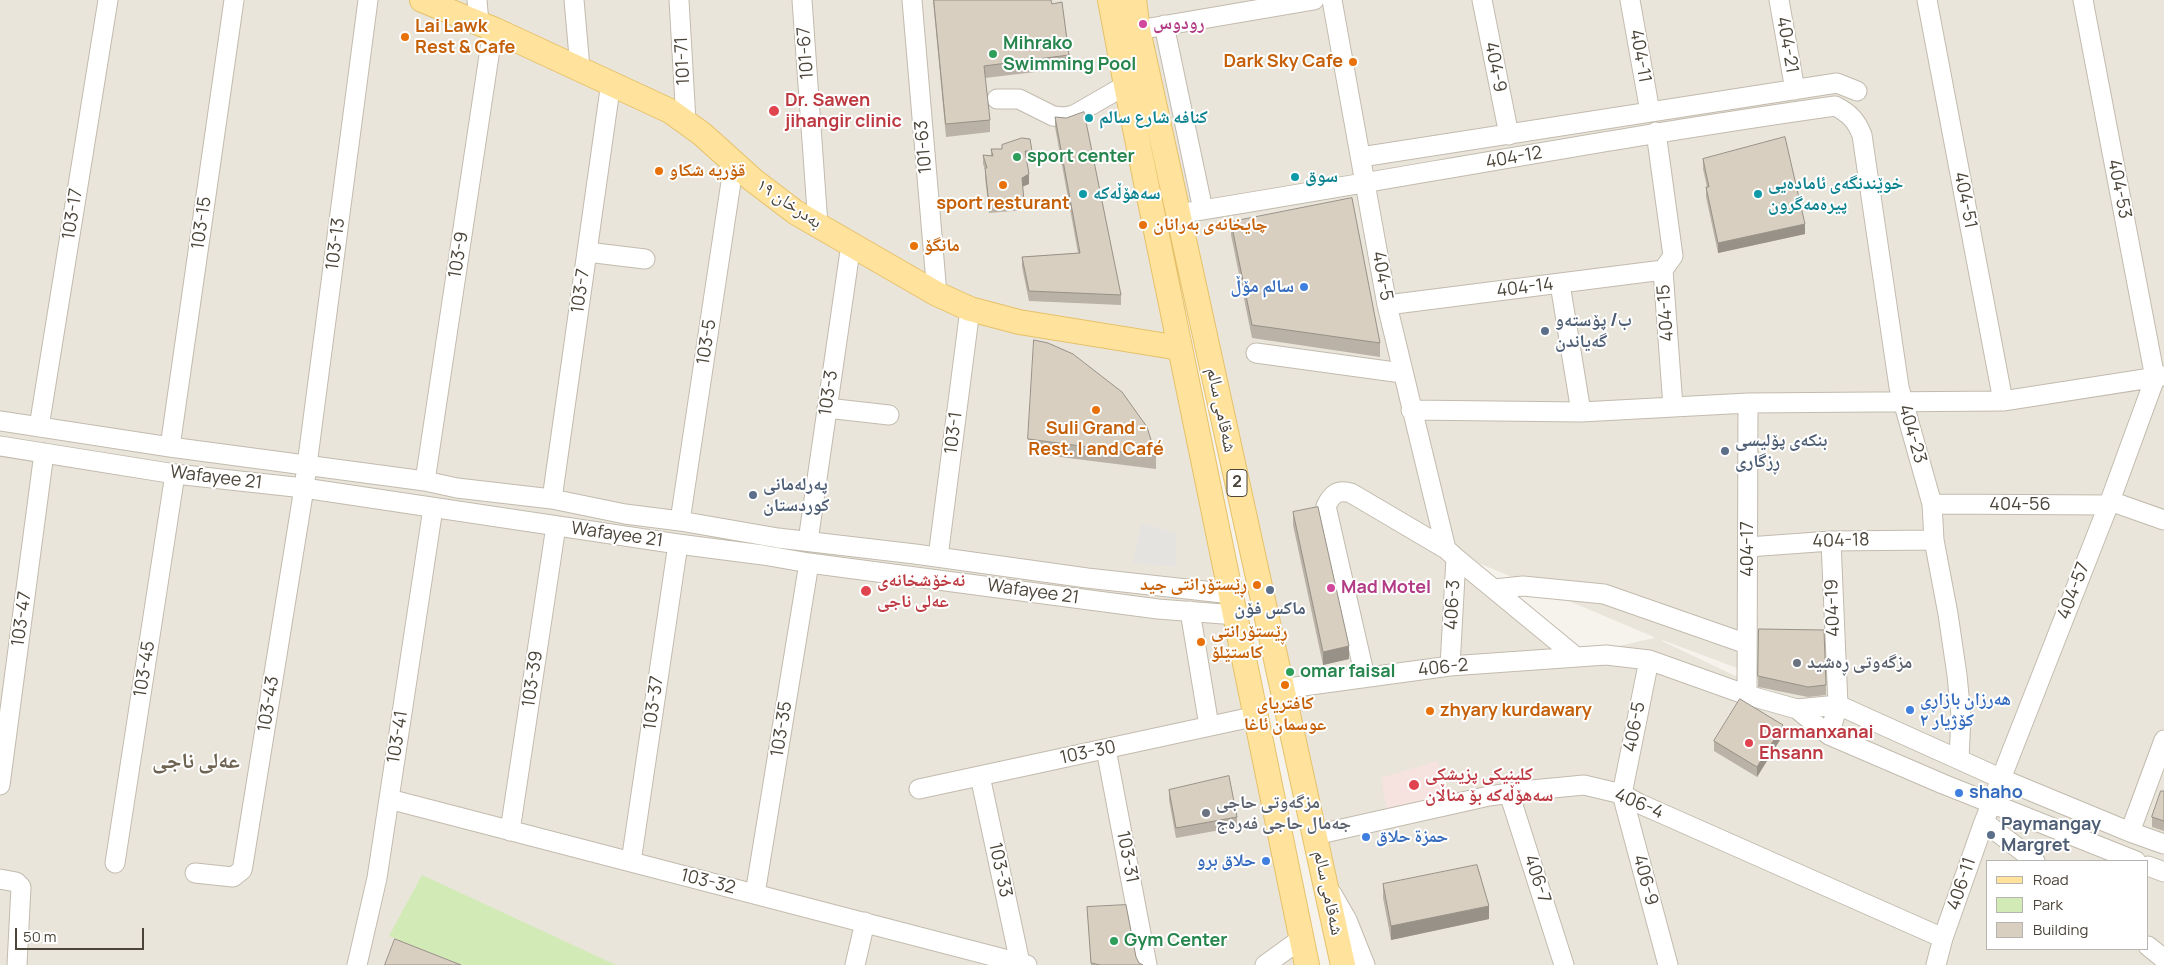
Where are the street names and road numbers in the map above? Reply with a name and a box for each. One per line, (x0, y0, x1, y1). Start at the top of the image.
street label: 404-21 (1771, 15, 1803, 75)
street label: 101-67 (793, 26, 819, 80)
street label: 404-11 (1625, 28, 1655, 84)
street label: 101-71 (671, 36, 695, 86)
street label: 404-9 (1480, 40, 1510, 94)
street label: 101-63 (911, 119, 937, 175)
street label: 404-12 (1484, 142, 1544, 174)
street label: 404-53 (2103, 157, 2135, 221)
street label: 404-51 (1949, 170, 1981, 230)
street label: بەدرخان ١٩ (752, 174, 826, 234)
street label: 103-17 (58, 187, 88, 241)
street label: 103-15 (188, 195, 216, 251)
street label: 103-13 (322, 217, 350, 271)
street label: 103-9 (445, 230, 473, 280)
street label: 404-5 (1367, 249, 1397, 303)
street label: 103-7 (567, 267, 595, 315)
street label: 404-14 (1495, 274, 1555, 302)
street label: 404-15 (1653, 284, 1679, 342)
street label: 103-5 (693, 318, 721, 366)
street label: شەقامی سالم (1201, 366, 1241, 454)
street label: 103-3 (815, 369, 843, 417)
street label: 404-23 (1893, 402, 1931, 466)
street label: 103-1 (941, 411, 967, 455)
street label: Wafayee 21 (169, 462, 263, 494)
road number: 2 (1227, 469, 1247, 496)
street label: 404-56 (1989, 494, 2051, 516)
street label: Wafayee 21 (570, 518, 664, 552)
street label: 404-17 (1737, 521, 1759, 577)
street label: 404-18 (1812, 529, 1870, 553)
street label: 404-57 (2053, 559, 2095, 623)
street label: Wafayee 21 (986, 575, 1080, 609)
street label: 406-3 (1441, 579, 1465, 631)
street label: 404-19 (1821, 579, 1845, 637)
street label: 103-47 (7, 590, 37, 648)
street label: 103-45 (130, 639, 160, 699)
street label: 103-39 (518, 649, 548, 709)
street label: 406-2 (1417, 655, 1469, 681)
street label: 103-43 (254, 675, 284, 733)
street label: 103-37 (640, 675, 668, 731)
street label: 103-35 (767, 700, 797, 758)
street label: 406-5 (1620, 700, 1650, 754)
street label: 103-41 (383, 709, 413, 765)
street label: 103-30 (1058, 737, 1118, 769)
street label: 406-4 (1611, 784, 1667, 824)
street label: 103-31 (1111, 829, 1143, 885)
street label: 103-33 (984, 841, 1016, 899)
street label: شەقامی سالم (1308, 849, 1348, 937)
street label: 406-7 (1519, 852, 1555, 906)
street label: 406-9 (1628, 852, 1662, 908)
street label: 406-11 (1943, 855, 1981, 913)
street label: 103-32 (678, 865, 738, 899)

